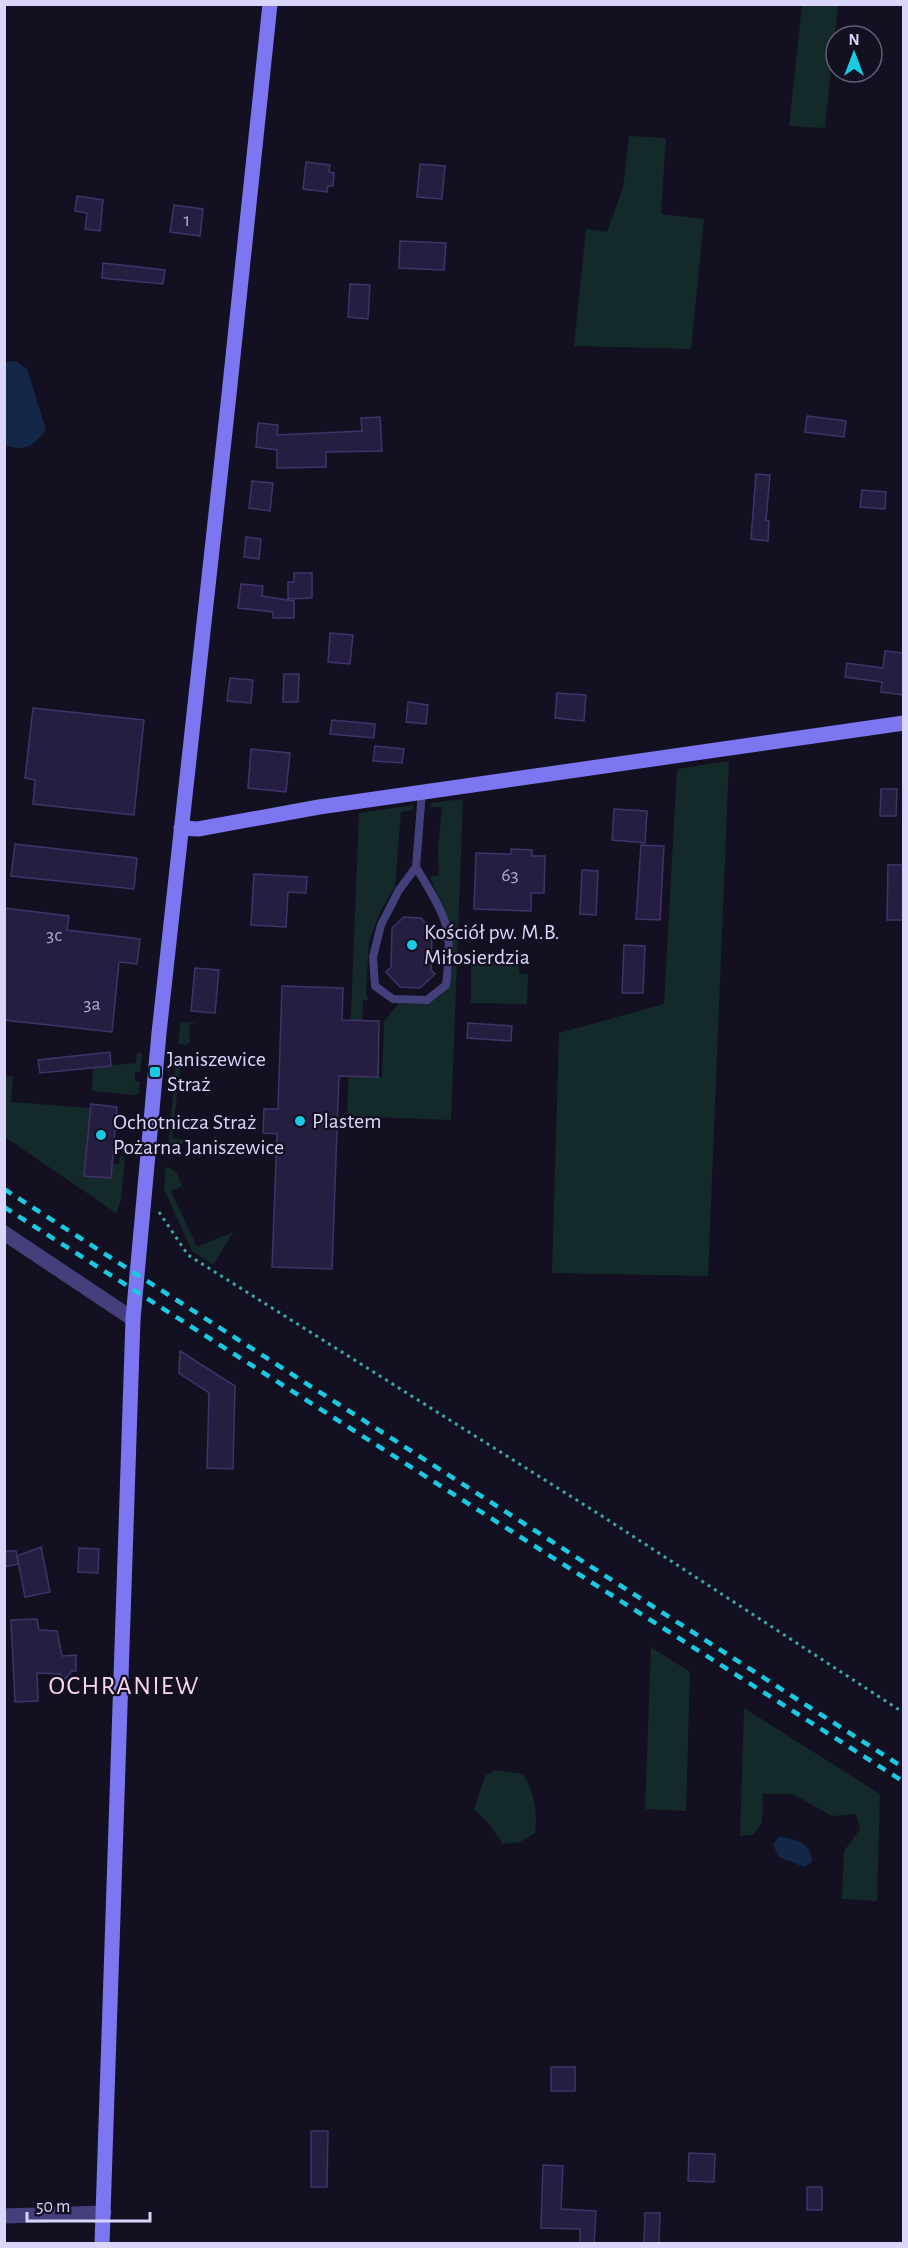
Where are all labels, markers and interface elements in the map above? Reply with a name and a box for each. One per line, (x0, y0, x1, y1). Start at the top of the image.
north arrow (824, 24, 884, 84)
text: N (848, 32, 860, 48)
house number: 1 (184, 210, 190, 230)
house number: 63 (501, 865, 519, 885)
place label: Kościół pw. M.B. Miłosierdzia (424, 921, 560, 968)
house number: 3c (46, 925, 62, 945)
marker: Kościół pw. M.B. Miłosierdzia (405, 938, 419, 952)
house number: 3a (83, 994, 101, 1014)
place label: Janiszewice Straż (167, 1048, 266, 1095)
marker: Janiszewice Straż (148, 1065, 162, 1079)
place label: Plastem (312, 1110, 382, 1132)
place label: Ochotnicza Straż Pożarna Janiszewice (113, 1111, 284, 1158)
marker: Plastem (293, 1114, 307, 1128)
marker: Ochotnicza Straż Pożarna Janiszewice (94, 1128, 108, 1142)
district label: OCHRANIEW (48, 1673, 200, 1699)
scale bar (27, 2185, 150, 2223)
text: 50 m (36, 2198, 70, 2216)

